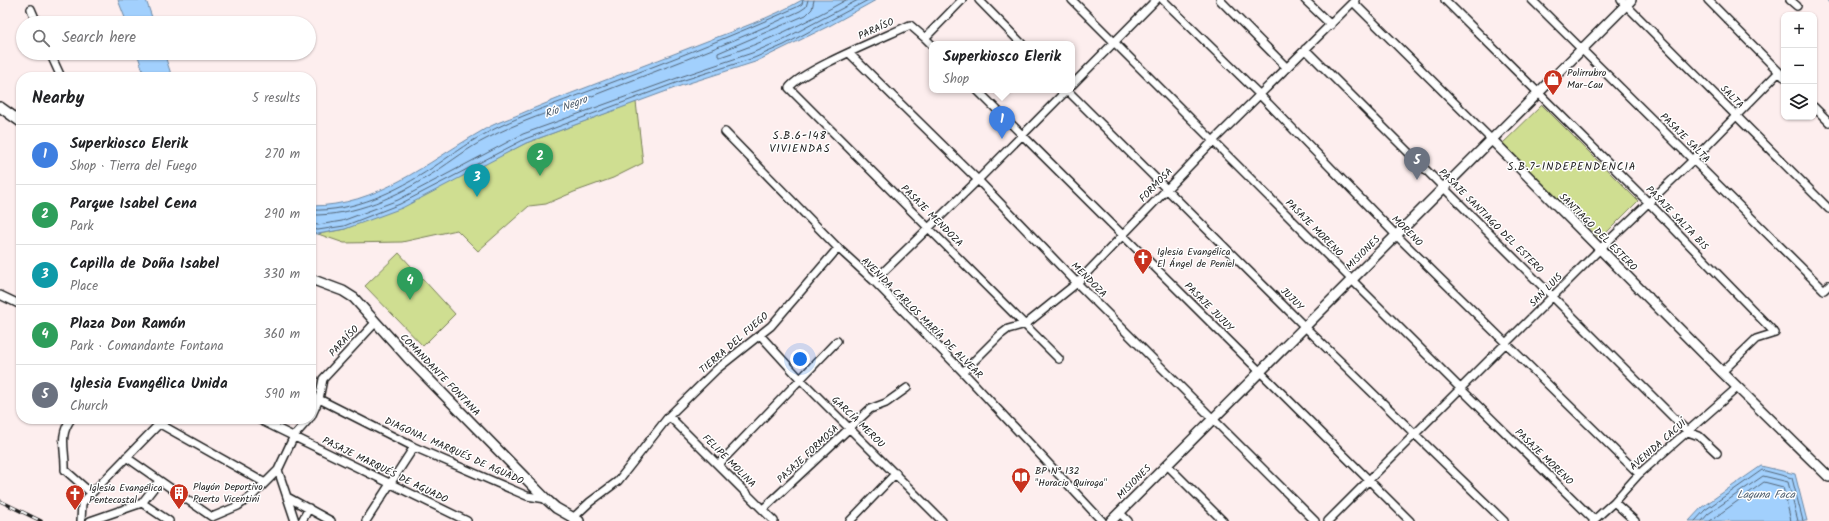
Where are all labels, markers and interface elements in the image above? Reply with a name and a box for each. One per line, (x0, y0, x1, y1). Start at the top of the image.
map controls (1781, 12, 1817, 120)
button: + (1781, 12, 1817, 48)
street label: PARAÍSO (855, 14, 897, 44)
search box (16, 16, 316, 60)
text: Search here (62, 26, 136, 50)
icon: search (30, 27, 52, 49)
popup (929, 41, 1075, 93)
text: Superkiosco Elerik (943, 45, 1061, 69)
button: − (1781, 48, 1817, 84)
place label: Polirrubro Mar-Cau (1567, 65, 1607, 93)
shop icon: Polirrubro Mar-Cau (1542, 68, 1564, 96)
text: Shop (943, 69, 969, 90)
street label: SALTA (1716, 81, 1748, 113)
button: layers (1781, 84, 1817, 120)
text: Nearby (32, 85, 84, 112)
text: 5 results (252, 88, 300, 109)
water label: Río Negro (542, 90, 591, 123)
pin: 1 (989, 106, 1015, 139)
street label: PASAJE SALTA (1656, 109, 1714, 167)
district label: S.B.6-148 VIVIENDAS (769, 127, 831, 158)
text: Superkiosco Elerik (70, 132, 188, 156)
pin: 2 (527, 143, 553, 176)
text: 1 (43, 144, 47, 165)
text: 270 m (264, 144, 300, 165)
pin: 5 (1404, 147, 1430, 180)
text: Shop · Tierra del Fuego (70, 156, 197, 177)
district label: S.B.7-INDEPENDENCIA (1507, 158, 1637, 176)
pin: 3 (464, 164, 490, 197)
street label: FORMOSA (1135, 164, 1177, 206)
street label: PASAJE SANTIAGO DEL ESTERO (1435, 165, 1547, 277)
street label: PASAJE MENDOZA (897, 181, 967, 251)
street label: PASAJE SALTA BIS (1642, 182, 1713, 254)
street label: SANTIAGO DEL ESTERO (1555, 189, 1641, 275)
text: Parque Isabel Cena (70, 192, 197, 216)
street label: PASAJE MORENO (1281, 195, 1347, 261)
text: 2 (41, 204, 49, 225)
text: 290 m (264, 204, 300, 225)
street label: MORENO (1388, 212, 1426, 250)
text: Park (70, 216, 94, 237)
street label: MISIONES (1342, 231, 1385, 274)
place label: Iglesia Evangélica El Ángel de Peniel (1157, 244, 1235, 272)
church icon: Iglesia Evangélica El Ángel de Peniel (1132, 247, 1154, 275)
text: Capilla de Doña Isabel (70, 252, 219, 276)
street label: AVENIDA CARLOS MARÍA DE ALVEAR (858, 254, 987, 383)
street label: MENDOZA (1067, 258, 1111, 302)
text: 3 (41, 264, 49, 285)
text: 330 m (263, 264, 300, 285)
pin: 4 (397, 267, 423, 300)
street label: SAN LUIS (1526, 269, 1567, 311)
text: Place (70, 276, 98, 297)
street label: PASAJE JUJUY (1181, 279, 1238, 336)
street label: JUJUY (1277, 284, 1308, 315)
street label: TIERRA DEL FUEGO (696, 308, 772, 378)
text: Plaza Don Ramón (70, 312, 185, 336)
street label: PARAÍSO (325, 322, 363, 360)
text: 4 (41, 324, 49, 345)
text: 360 m (263, 324, 300, 345)
street label: COMANDANTE FONTANA (396, 330, 484, 420)
text: Park · Comandante Fontana (70, 336, 224, 357)
your location (790, 349, 810, 369)
text: Iglesia Evangélica Unida (70, 372, 228, 396)
text: 5 (42, 384, 48, 405)
text: 590 m (265, 384, 300, 405)
street label: GARCÍA MEROU (828, 392, 888, 452)
text: Church (70, 396, 108, 417)
street label: DIAGONAL MARQUÉS DE AGUADO (382, 413, 526, 489)
street label: AVENIDA CACUÍ (1626, 414, 1691, 474)
street label: PASAJE FORMOSA (773, 421, 843, 487)
street label: PASAJE MORENO (1511, 425, 1577, 489)
street label: FELIPE MOLINA (698, 430, 760, 492)
street label: PASAJE MARQUÉS DE AGUADO (319, 433, 451, 507)
street label: MISIONES (1113, 460, 1156, 503)
place label: BP N° 132 "Horacio Quiroga" (1035, 463, 1108, 491)
library icon: BP N° 132 "Horacio Quiroga" (1010, 466, 1032, 494)
place label: Playón Deportivo Puerto Vicentini (193, 479, 263, 507)
place label: Iglesia Evangélica Pentecostal (89, 480, 163, 508)
building icon: Playón Deportivo Puerto Vicentini (168, 482, 190, 510)
church icon: Iglesia Evangélica Pentecostal (64, 483, 86, 511)
water label: Laguna Faca (1737, 486, 1796, 504)

